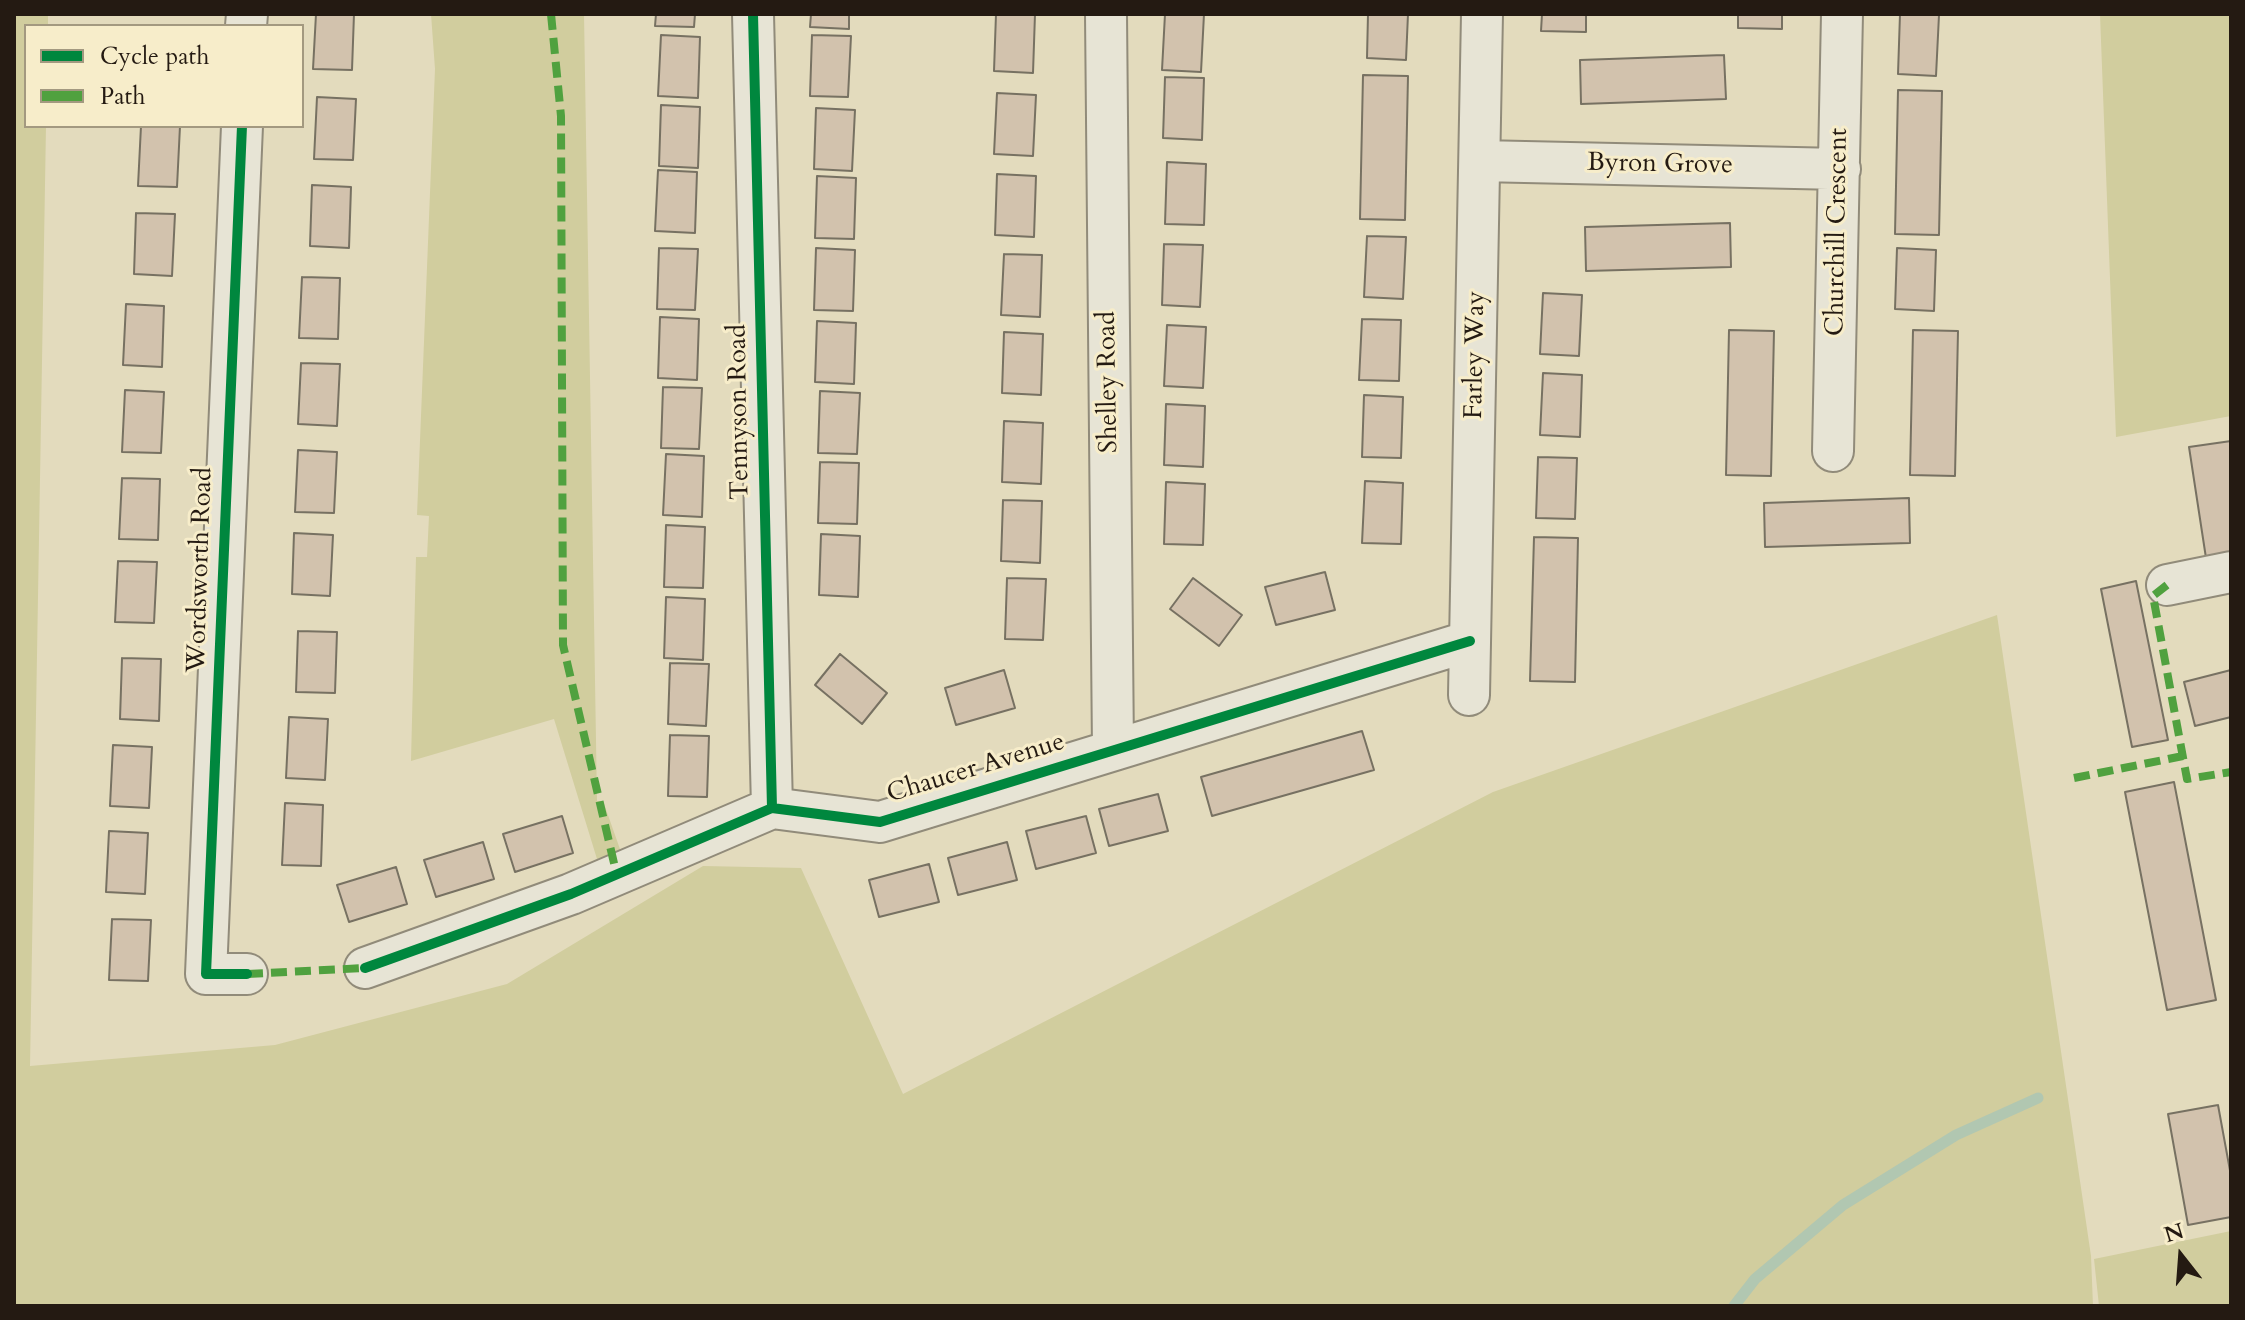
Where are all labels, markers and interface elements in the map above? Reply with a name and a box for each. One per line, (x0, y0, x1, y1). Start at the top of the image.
legend (24, 24, 304, 128)
text: Cycle path (100, 40, 209, 73)
text: Path (100, 80, 145, 113)
street label: Churchill Crescent (1821, 128, 1855, 336)
street label: Byron Grove (1587, 148, 1733, 182)
street label: Farley Way (1459, 291, 1493, 419)
street label: Shelley Road (1092, 311, 1126, 453)
street label: Tennyson Road (723, 324, 757, 500)
street label: Wordsworth Road (182, 467, 220, 673)
street label: Chaucer Avenue (883, 727, 1069, 811)
north arrow (2141, 1216, 2221, 1296)
text: N (2160, 1216, 2187, 1250)

